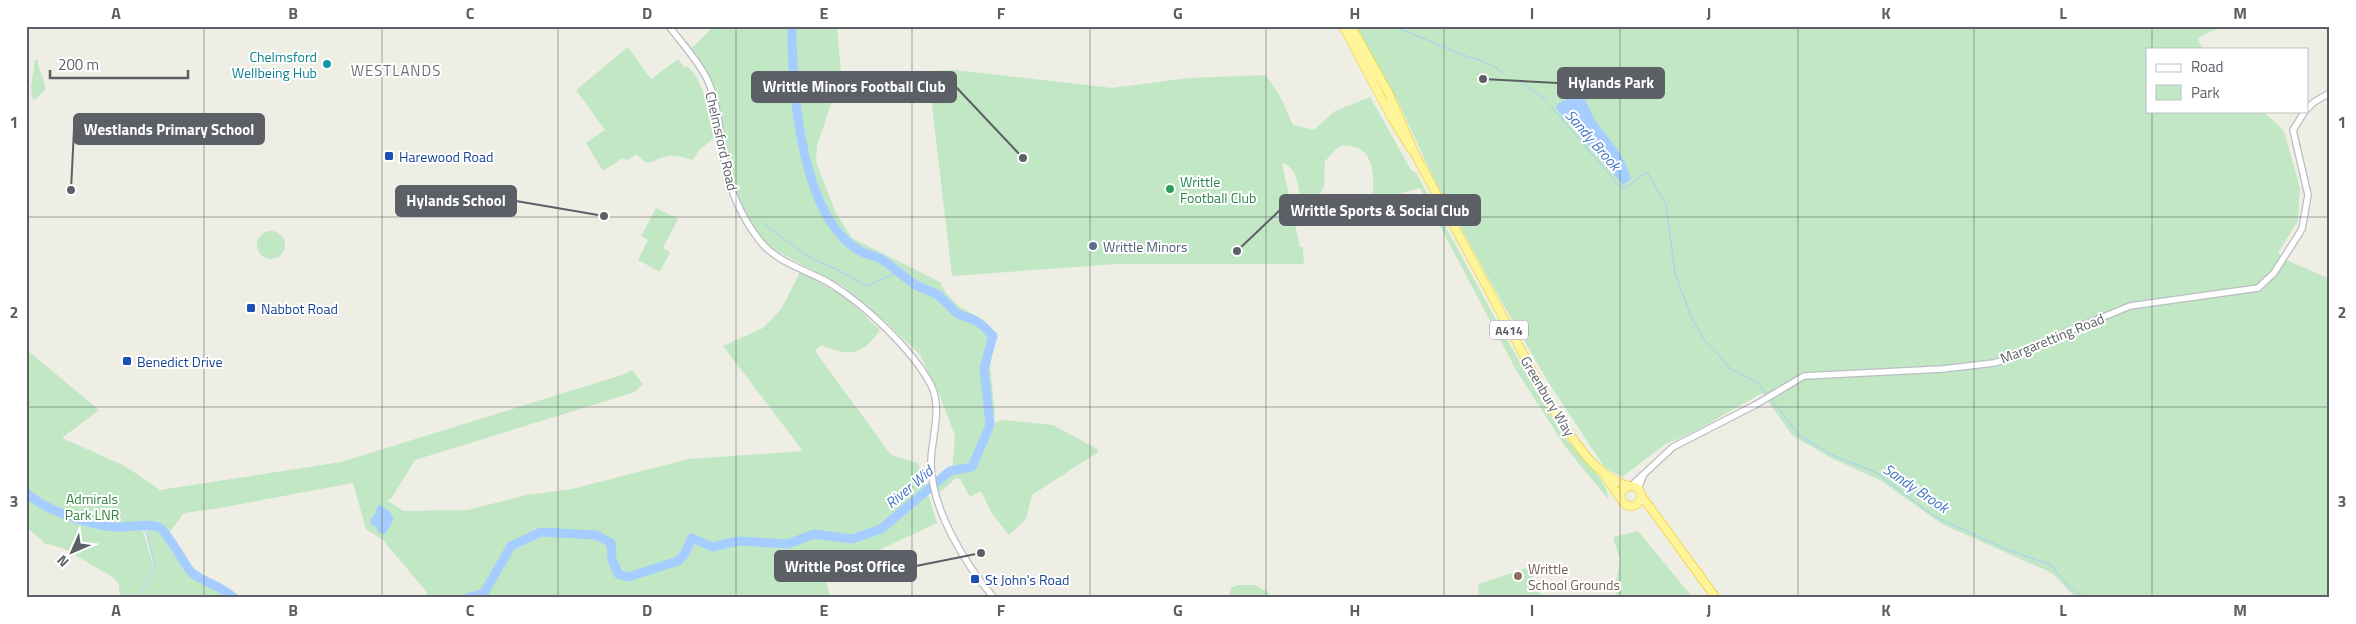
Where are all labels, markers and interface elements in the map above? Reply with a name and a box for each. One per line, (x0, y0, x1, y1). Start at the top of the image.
text: A (111, 1, 121, 25)
text: B (288, 1, 298, 25)
text: C (466, 1, 475, 25)
text: D (642, 1, 652, 25)
text: E (820, 1, 829, 25)
text: F (997, 1, 1006, 25)
text: G (1173, 1, 1183, 25)
text: H (1350, 1, 1360, 25)
text: I (1530, 1, 1534, 25)
text: J (1707, 1, 1711, 25)
text: K (1881, 1, 1891, 25)
text: L (2059, 1, 2067, 25)
text: M (2233, 1, 2247, 25)
place label: Chelmsford Wellbeing Hub (232, 46, 317, 83)
scale bar (50, 48, 188, 80)
legend (2146, 48, 2308, 112)
text: 200 m (58, 53, 99, 76)
text: Road (2191, 55, 2223, 78)
marker: Chelmsford Wellbeing Hub (321, 58, 333, 70)
district label: WESTLANDS (351, 59, 441, 82)
callout: Hylands Park (1558, 68, 1664, 98)
text: Hylands Park (1568, 71, 1654, 94)
callout: Writtle Minors Football Club (752, 72, 956, 102)
text: Writtle Minors Football Club (762, 75, 946, 98)
text: Park (2191, 81, 2220, 104)
street label: Chelmsford Road (700, 89, 744, 193)
water label: Sandy Brook (1560, 104, 1628, 178)
text: 1 (10, 110, 18, 134)
text: 1 (2338, 110, 2346, 134)
callout: Westlands Primary School (74, 114, 264, 144)
text: Westlands Primary School (84, 118, 254, 141)
place label: Harewood Road (399, 146, 493, 167)
marker: Harewood Road (383, 150, 395, 162)
place label: Writtle Football Club (1180, 171, 1256, 208)
marker: Writtle Football Club (1164, 183, 1176, 195)
callout: Hylands School (396, 186, 516, 216)
text: Hylands School (406, 189, 506, 212)
callout: Writtle Sports & Social Club (1280, 195, 1480, 225)
text: Writtle Sports & Social Club (1290, 199, 1470, 222)
place label: Writtle Minors (1103, 236, 1187, 257)
marker: Writtle Minors (1087, 240, 1099, 252)
place label: Nabbot Road (261, 298, 338, 319)
text: 2 (10, 300, 18, 324)
text: 2 (2338, 300, 2346, 324)
marker: Nabbot Road (245, 302, 257, 314)
street label: Margaretting Road (1997, 308, 2107, 368)
road number: A414 (1490, 320, 1528, 340)
place label: Benedict Drive (137, 351, 222, 372)
street label: Greenbury Way (1516, 352, 1580, 440)
marker: Benedict Drive (121, 355, 133, 367)
water label: Sandy Brook (1879, 458, 1955, 520)
water label: River Wid (880, 459, 939, 514)
park label: Admirals Park LNR (65, 488, 119, 525)
text: 3 (10, 489, 18, 513)
text: 3 (2338, 489, 2346, 513)
north arrow (48, 526, 98, 576)
text: N (52, 551, 73, 572)
callout: Writtle Post Office (775, 551, 916, 581)
text: Writtle Post Office (785, 555, 906, 578)
place label: Writtle School Grounds (1528, 558, 1620, 595)
place label: St John's Road (985, 569, 1069, 590)
marker: Writtle School Grounds (1512, 570, 1524, 582)
marker: St John's Road (969, 573, 981, 585)
text: A (111, 598, 121, 622)
text: B (288, 598, 298, 622)
text: C (466, 598, 475, 622)
text: D (642, 598, 652, 622)
text: E (820, 598, 829, 622)
text: F (997, 598, 1006, 622)
text: G (1173, 598, 1183, 622)
text: H (1350, 598, 1360, 622)
text: I (1530, 598, 1534, 622)
text: J (1707, 598, 1711, 622)
text: K (1881, 598, 1891, 622)
text: L (2059, 598, 2067, 622)
text: M (2233, 598, 2247, 622)

